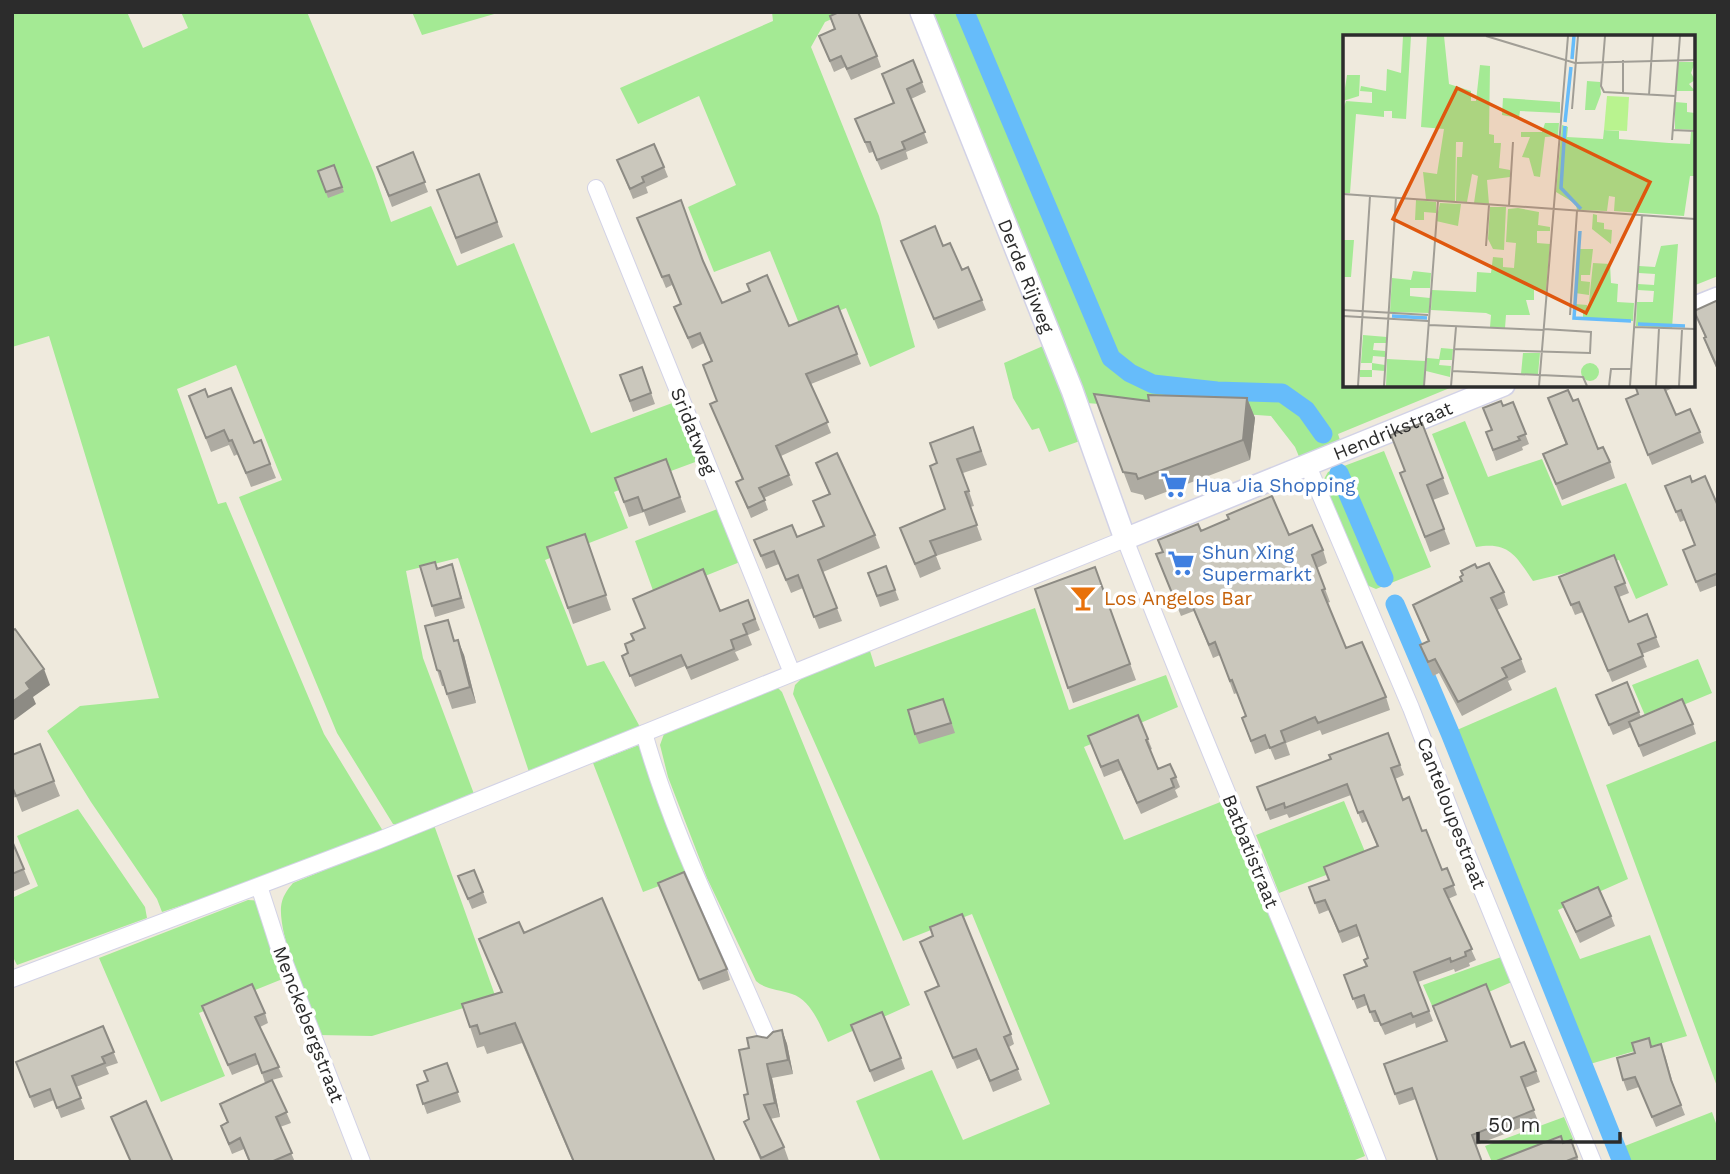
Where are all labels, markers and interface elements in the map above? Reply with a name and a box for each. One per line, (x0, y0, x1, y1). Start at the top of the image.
inset map (1343, 35, 1695, 387)
street label: Derde Rijweg (993, 216, 1059, 337)
street label: Sridatweg (666, 384, 722, 479)
street label: Hendrikstraat (1330, 396, 1456, 465)
supermarket icon: Hua Jia Shopping (1159, 470, 1189, 500)
place label: Hua Jia Shopping (1195, 474, 1356, 497)
place label: Shun Xing Supermarkt (1202, 541, 1312, 586)
supermarket icon: Shun Xing Supermarkt (1166, 548, 1196, 578)
bar icon: Los Angelos Bar (1068, 583, 1098, 613)
place label: Los Angelos Bar (1104, 587, 1252, 610)
street label: Canteloupestraat (1412, 734, 1491, 892)
street label: Batbatistraat (1217, 791, 1284, 911)
street label: Menckebergstraat (268, 943, 349, 1106)
scale bar (1478, 1100, 1620, 1144)
text: 50 m (1488, 1112, 1540, 1137)

